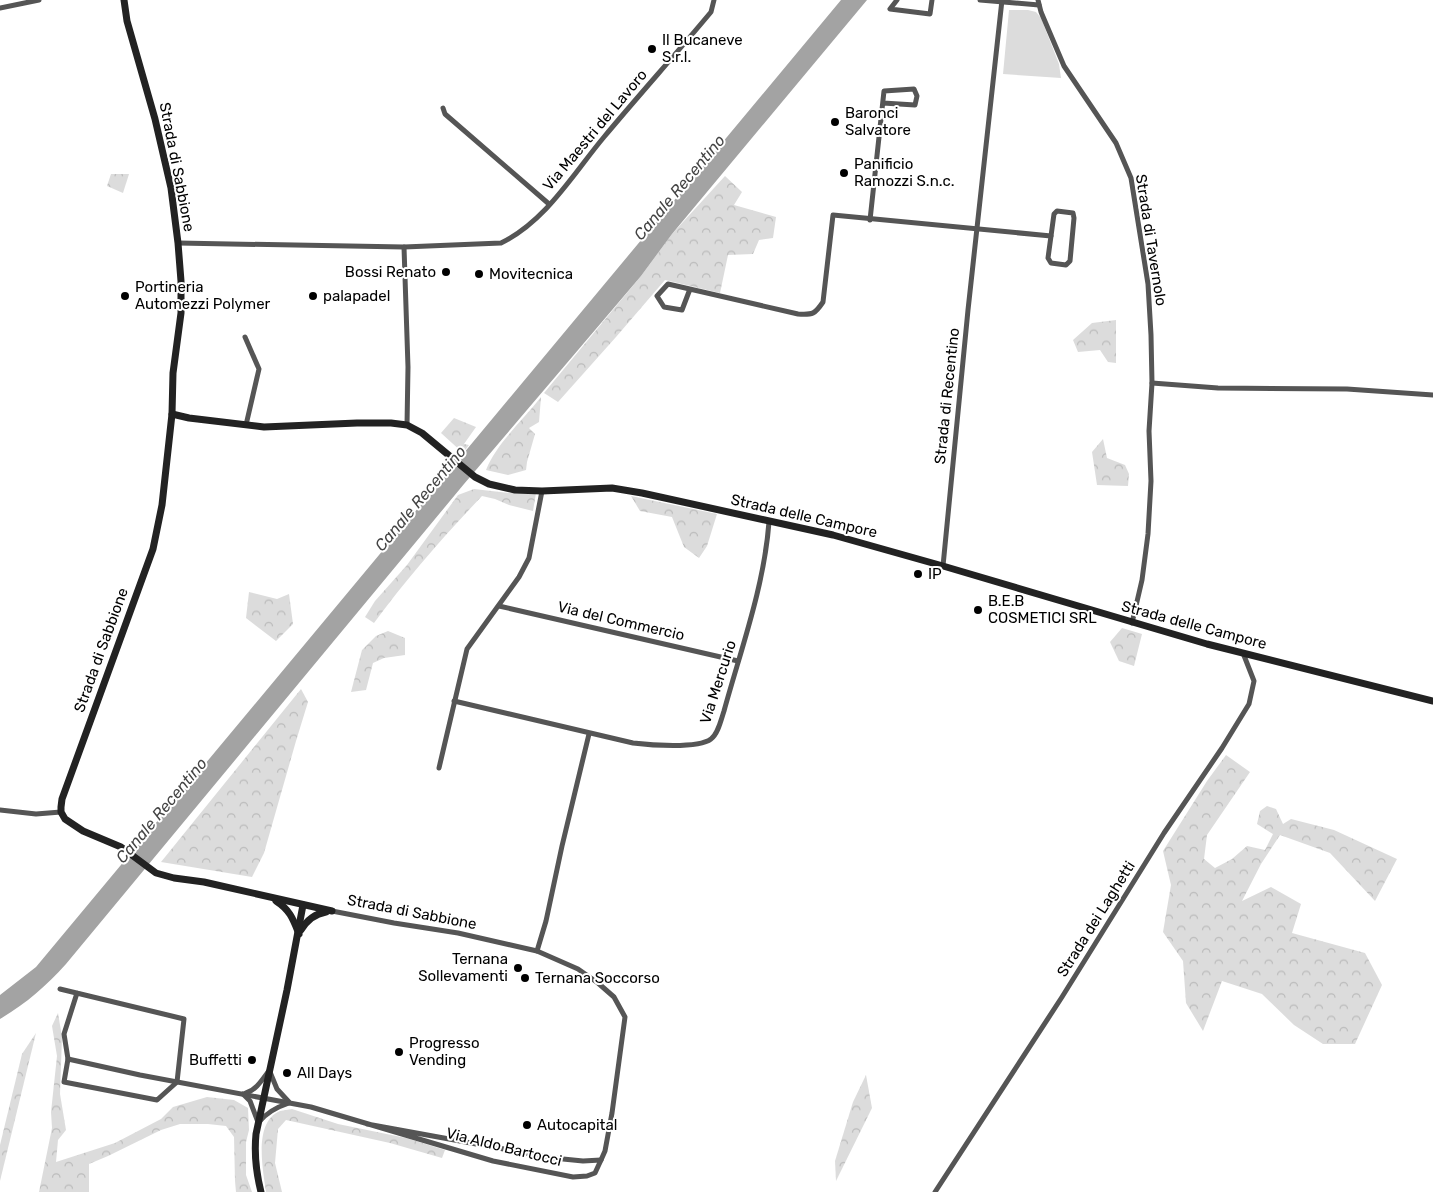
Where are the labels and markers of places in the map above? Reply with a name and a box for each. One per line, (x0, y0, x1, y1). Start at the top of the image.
place label: Il Bucaneve S.r.l. (662, 31, 743, 66)
marker: Il Bucaneve S.r.l. (646, 43, 658, 55)
place label: Baronci Salvatore (845, 104, 911, 139)
marker: Baronci Salvatore (829, 116, 841, 128)
place label: Panificio Ramozzi S.n.c. (854, 155, 954, 190)
marker: Panificio Ramozzi S.n.c. (838, 167, 850, 179)
place label: Bossi Renato (345, 263, 436, 281)
place label: Movitecnica (489, 265, 573, 283)
marker: Bossi Renato (440, 266, 452, 278)
marker: Movitecnica (473, 268, 485, 280)
place label: Portineria Automezzi Polymer (135, 278, 271, 313)
place label: palapadel (323, 287, 390, 305)
marker: Portineria Automezzi Polymer (119, 290, 131, 302)
marker: palapadel (307, 290, 319, 302)
place label: IP (928, 565, 942, 583)
marker: IP (912, 568, 924, 580)
place label: B.E.B COSMETICI SRL (988, 592, 1097, 627)
marker: B.E.B COSMETICI SRL (972, 604, 984, 616)
place label: Ternana Sollevamenti (418, 950, 508, 985)
marker: Ternana Sollevamenti (512, 962, 524, 974)
place label: Ternana Soccorso (535, 969, 660, 987)
marker: Ternana Soccorso (519, 972, 531, 984)
place label: Progresso Vending (409, 1034, 480, 1069)
marker: Progresso Vending (393, 1046, 405, 1058)
place label: Buffetti (189, 1051, 242, 1069)
marker: Buffetti (246, 1054, 258, 1066)
place label: All Days (297, 1064, 353, 1082)
marker: All Days (281, 1067, 293, 1079)
place label: Autocapital (537, 1116, 617, 1134)
marker: Autocapital (521, 1119, 533, 1131)

